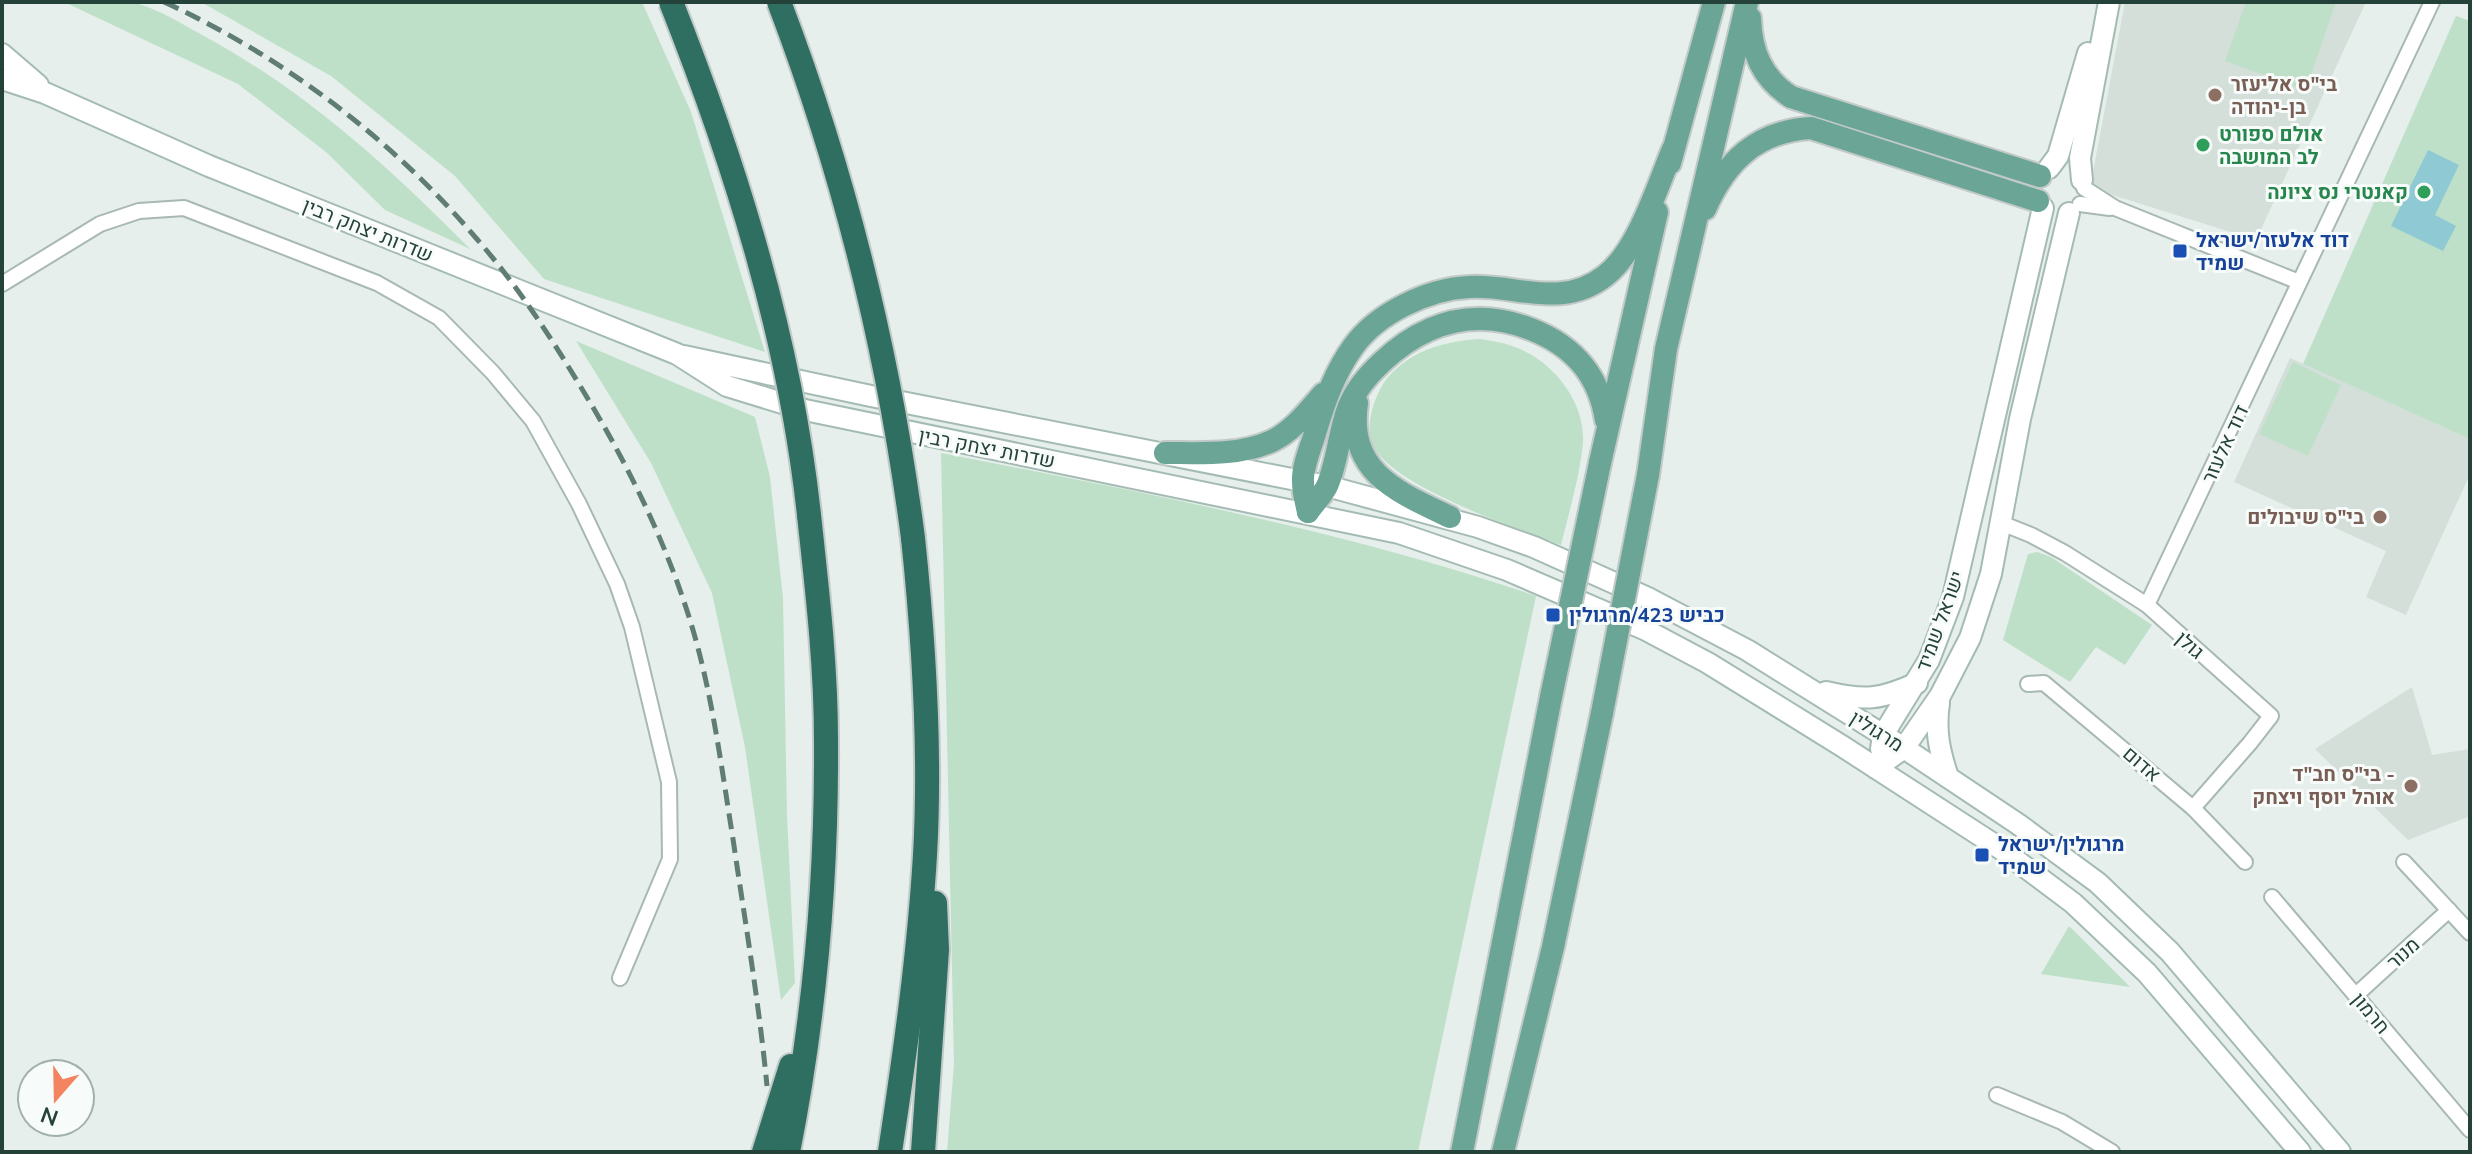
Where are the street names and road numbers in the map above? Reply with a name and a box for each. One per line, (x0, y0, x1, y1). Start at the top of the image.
street label: שדרות יצחק רבין (299, 192, 437, 269)
street label: דוד אלעזר (2196, 401, 2255, 488)
street label: שדרות יצחק רבין (916, 422, 1057, 475)
street label: ישראל שמיד (1910, 567, 1971, 675)
street label: גולן (2170, 625, 2210, 665)
street label: מרגולין (1845, 705, 1909, 758)
street label: אדום (2117, 740, 2166, 788)
street label: מנור (2381, 931, 2426, 975)
street label: חרמון (2345, 987, 2396, 1040)

